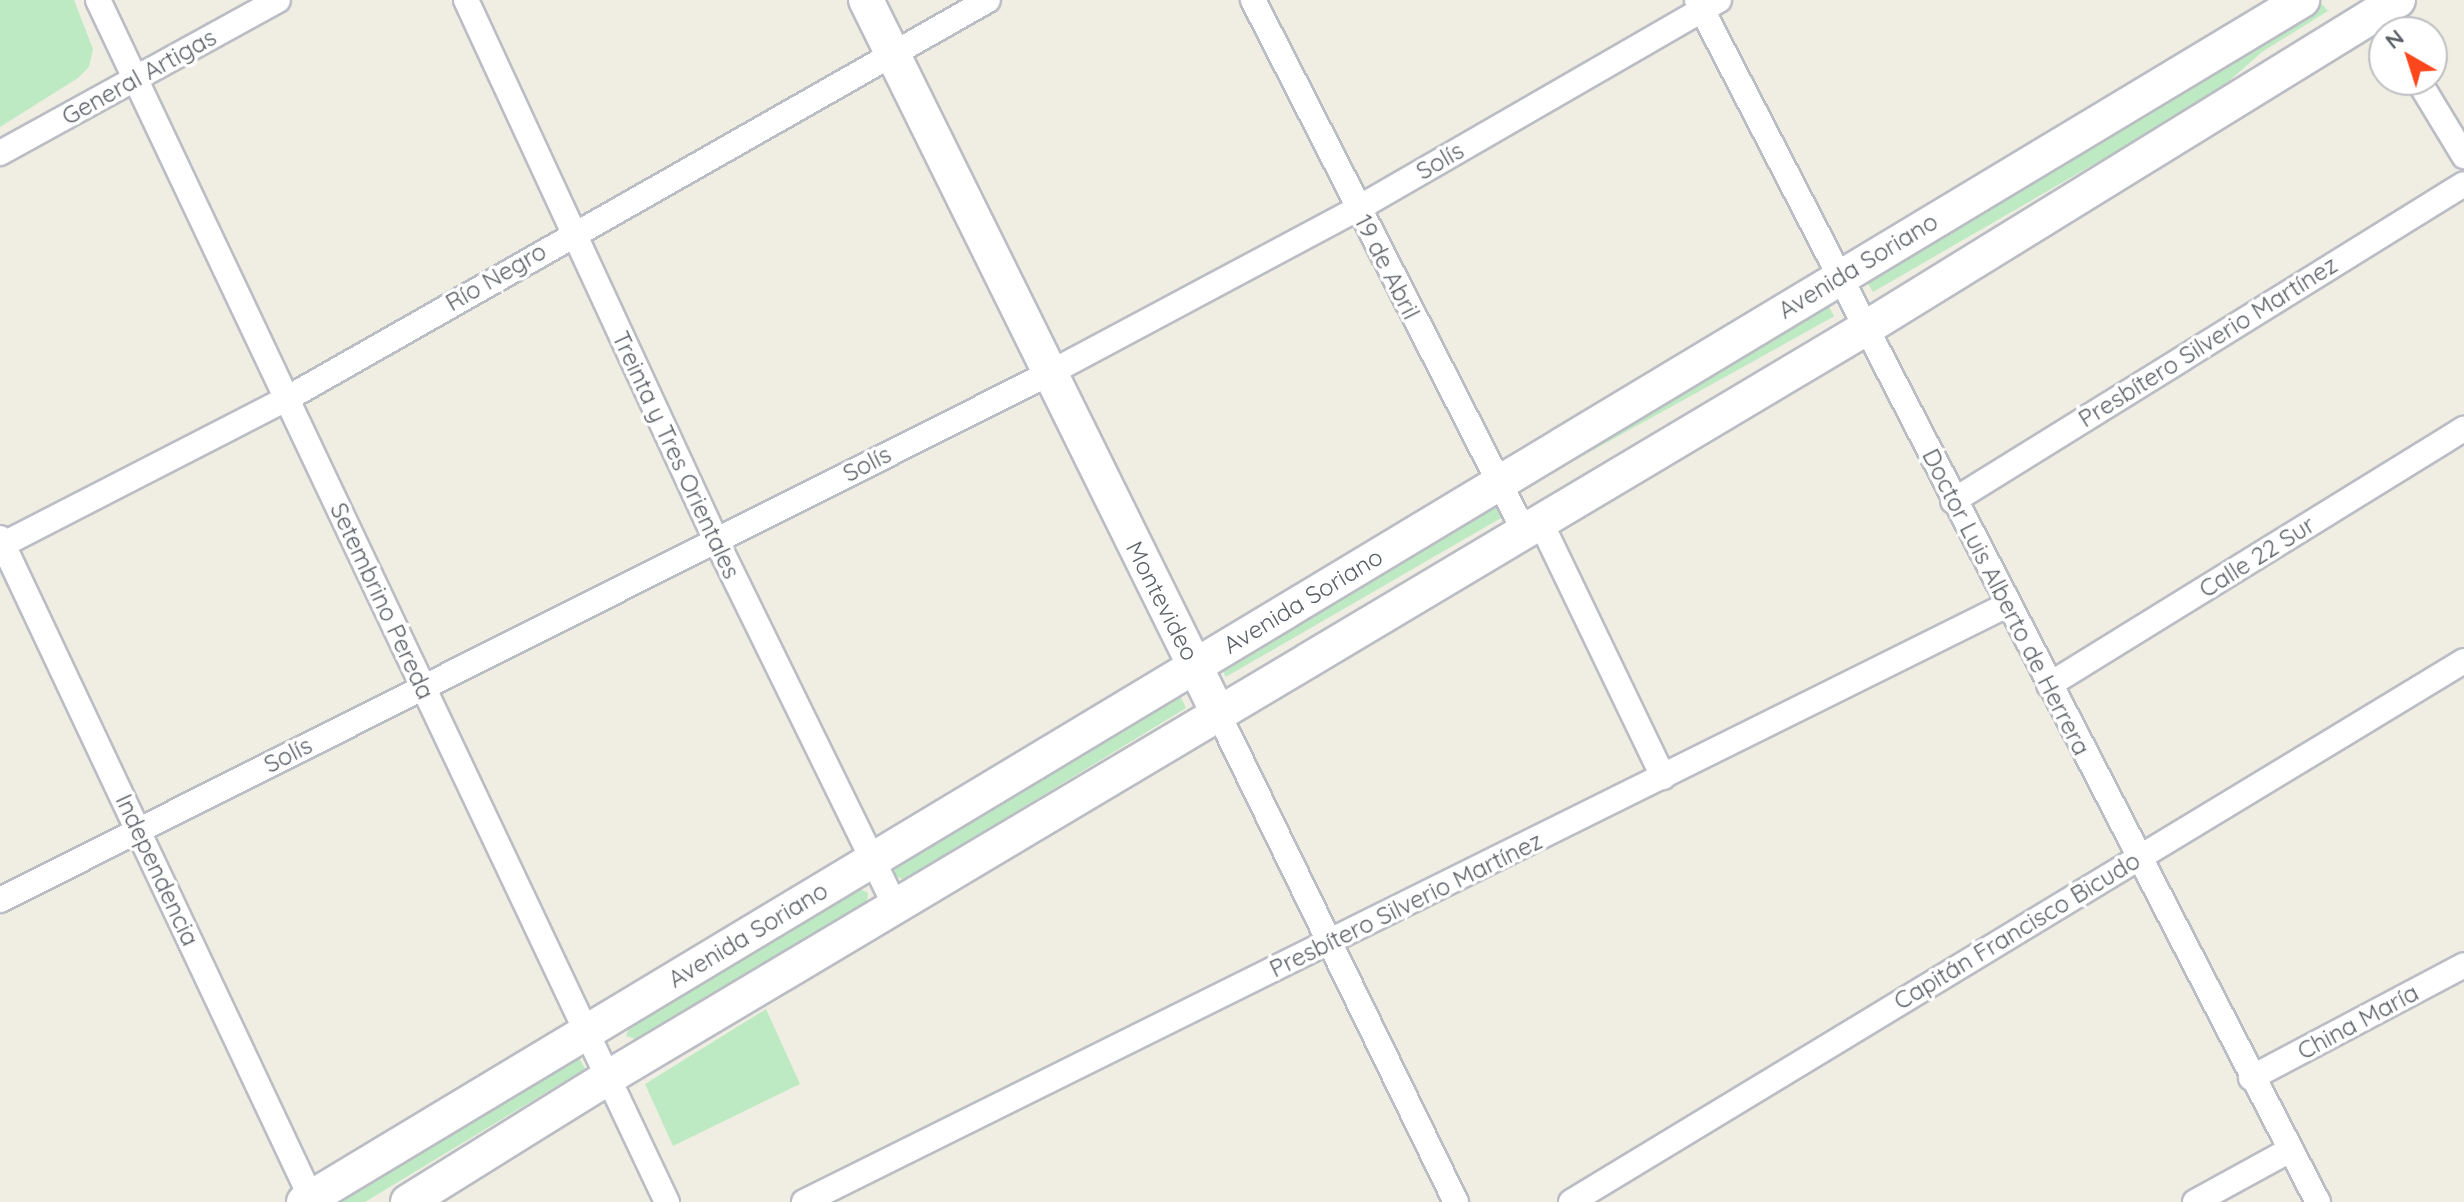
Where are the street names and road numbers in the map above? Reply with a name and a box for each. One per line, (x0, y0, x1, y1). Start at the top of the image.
street label: General Artigas (57, 23, 221, 131)
street label: Solís (1411, 136, 1469, 186)
street label: Avenida Soriano (1773, 207, 1943, 325)
street label: 19 de Abril (1348, 210, 1426, 324)
street label: Río Negro (441, 237, 551, 317)
street label: Presbítero Silverio Martínez (2073, 250, 2343, 434)
street label: Treinta y Tres Orientales (606, 327, 746, 583)
street label: Solís (838, 440, 896, 488)
street label: Doctor Luis Alberto de Herrera (1916, 444, 2096, 760)
street label: Setembrino Pereda (324, 498, 440, 704)
street label: Calle 22 Sur (2194, 510, 2320, 604)
street label: Montevideo (1120, 537, 1204, 665)
street label: Avenida Soriano (1218, 542, 1388, 660)
street label: Solís (259, 731, 317, 779)
street label: Independencia (109, 790, 205, 950)
street label: Presbítero Silverio Martínez (1265, 826, 1547, 984)
street label: Capitán Francisco Bicudo (1889, 846, 2145, 1016)
street label: Avenida Soriano (663, 876, 833, 994)
street label: China María (2293, 978, 2423, 1066)

